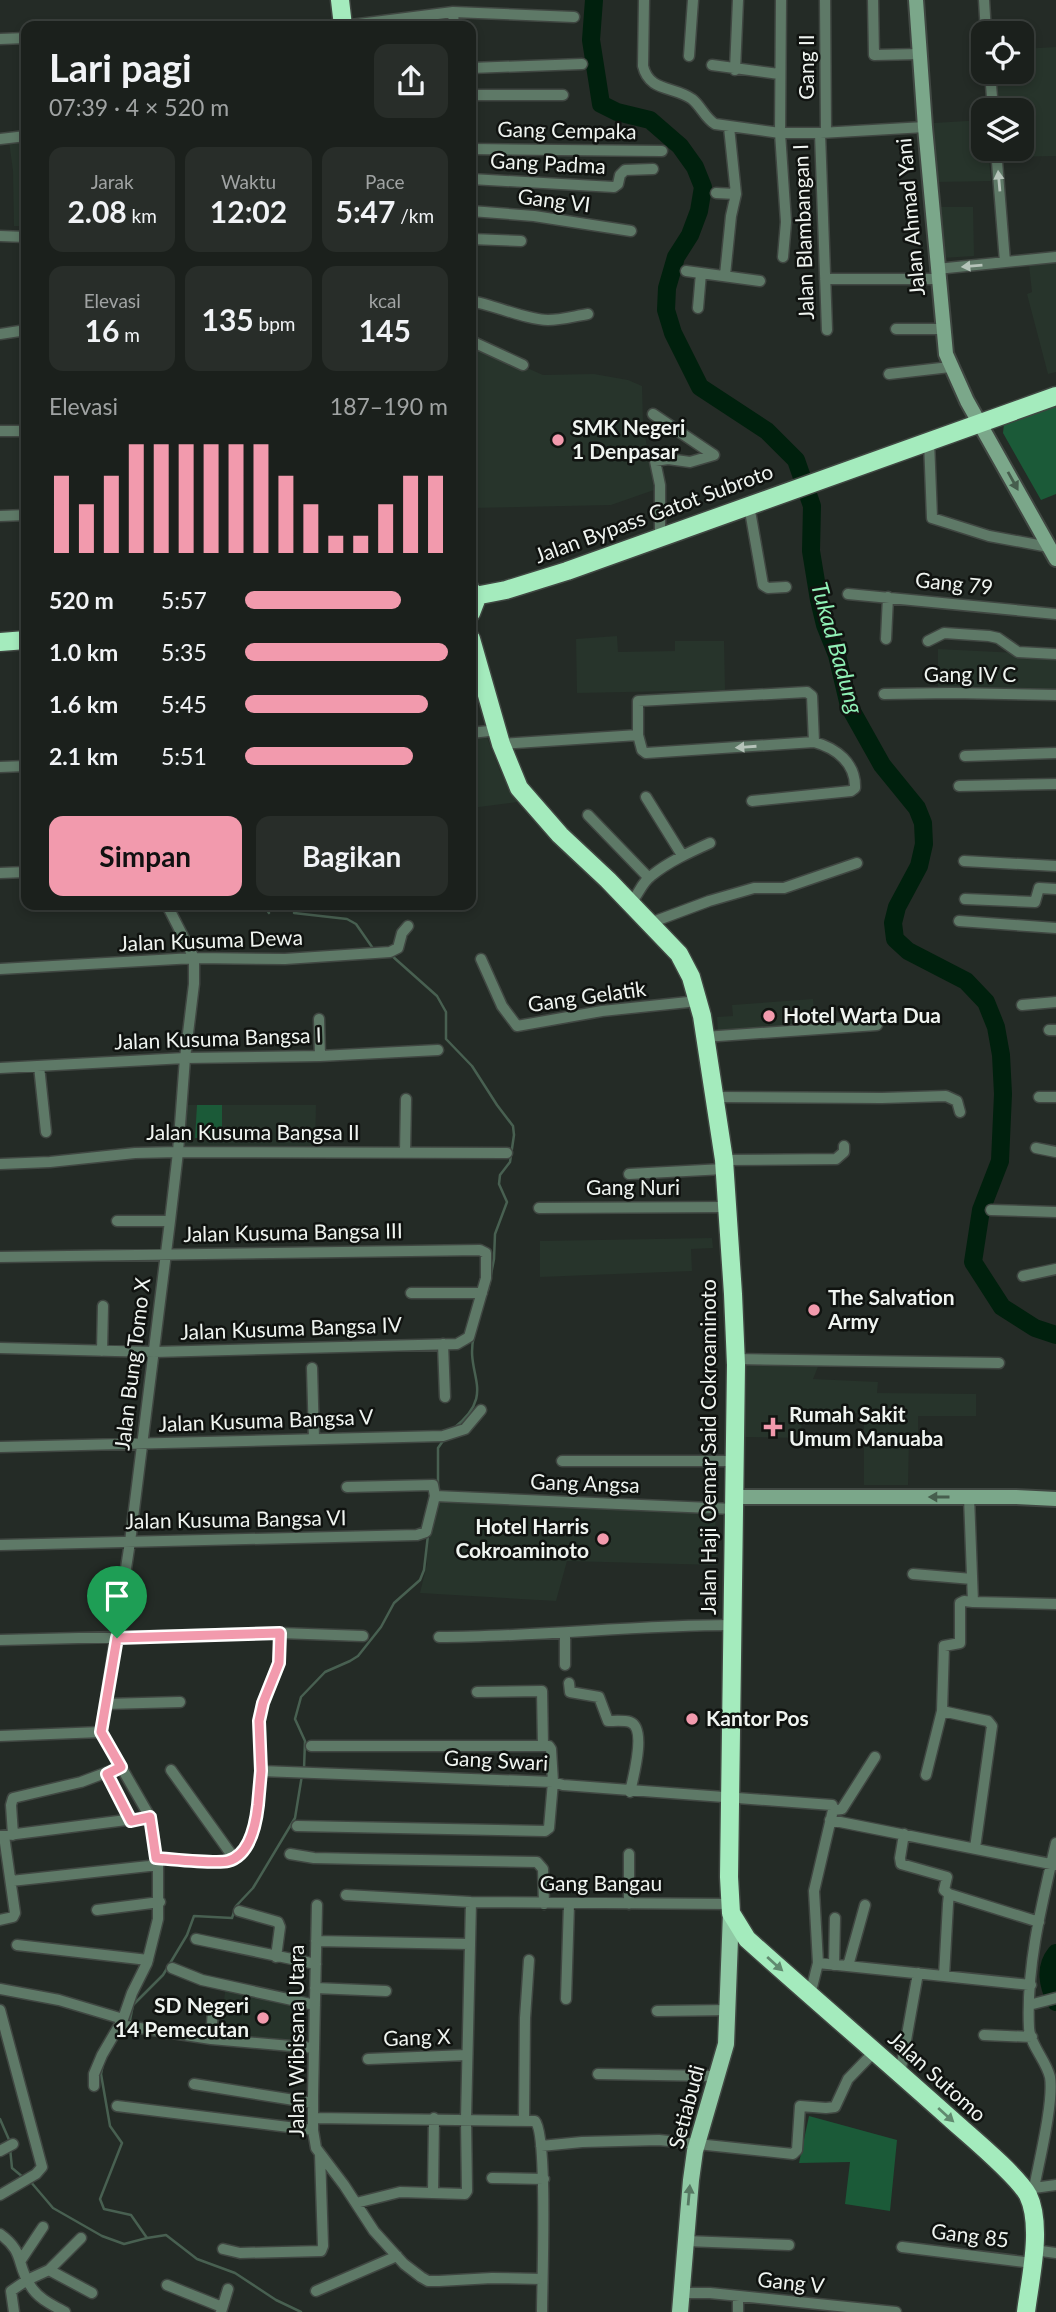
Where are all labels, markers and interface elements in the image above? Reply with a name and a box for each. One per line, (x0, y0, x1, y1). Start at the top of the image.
map controls (971, 21, 1034, 161)
button: locate (971, 21, 1034, 84)
street label: Gang II (793, 34, 818, 100)
text: Lari pagi (49, 44, 192, 90)
button: share (374, 44, 448, 118)
text: 07:39 · 4 × 520 m (49, 93, 229, 121)
button: layers (971, 98, 1034, 161)
street label: Gang Cempaka (497, 116, 637, 143)
street label: Jalan Ahmad Yani (890, 137, 929, 297)
street label: Jalan Blambangan I (787, 144, 818, 320)
street label: Gang Padma (490, 147, 607, 178)
text: Jarak (91, 170, 134, 193)
text: Waktu (221, 170, 276, 193)
text: Pace (365, 170, 405, 193)
one-way arrow (993, 170, 1004, 192)
street label: Gang VI (516, 183, 592, 216)
text: 2.08 (67, 193, 127, 229)
text: 12:02 (210, 193, 287, 229)
text: 5:47 (335, 193, 395, 229)
text: km (127, 204, 157, 227)
text: /km (395, 204, 434, 227)
one-way arrow (961, 261, 983, 272)
text: Elevasi (84, 289, 141, 312)
text: kcal (369, 289, 401, 312)
text: 135 (202, 301, 254, 337)
text: 16 (85, 312, 119, 348)
text: bpm (254, 312, 295, 335)
text: 145 (359, 312, 411, 348)
text: m (119, 323, 140, 346)
text: Elevasi (49, 392, 118, 420)
text: 187–190 m (330, 392, 448, 420)
place label: SMK Negeri 1 Denpasar (572, 414, 685, 463)
marker: SMK Negeri 1 Denpasar (550, 432, 566, 448)
street label: Jalan Bypass Gatot Subroto (531, 458, 776, 567)
one-way arrow (1007, 471, 1019, 491)
street label: Gang 79 (914, 566, 994, 599)
water label: Tukad Badung (806, 579, 870, 718)
text: 520 m (49, 586, 114, 614)
text: 5:57 (161, 586, 207, 614)
text: 1.0 km (49, 638, 118, 666)
text: 5:35 (161, 638, 207, 666)
street label: Gang IV C (924, 661, 1016, 686)
text: 1.6 km (49, 690, 118, 718)
text: 5:45 (161, 690, 207, 718)
one-way arrow (735, 741, 757, 752)
text: 2.1 km (49, 742, 118, 770)
text: 5:51 (161, 742, 207, 770)
button: Simpan (49, 816, 242, 896)
button: Bagikan (256, 816, 448, 896)
street label: Jalan Kusuma Dewa (119, 924, 303, 955)
street label: Gang Gelatik (526, 975, 648, 1016)
place label: Hotel Warta Dua (783, 1002, 941, 1027)
marker: Hotel Warta Dua (761, 1008, 777, 1024)
street label: Jalan Kusuma Bangsa I (114, 1021, 322, 1054)
street label: Jalan Kusuma Bangsa II (146, 1119, 360, 1144)
street label: Gang Nuri (586, 1174, 680, 1199)
street label: Jalan Kusuma Bangsa III (183, 1217, 403, 1246)
street label: Jalan Bung Tomo X (109, 1276, 155, 1452)
street label: Jalan Haji Oemar Said Cokroaminoto (695, 1279, 720, 1615)
place label: The Salvation Army (827, 1284, 955, 1333)
marker: The Salvation Army (806, 1302, 822, 1318)
street label: Jalan Kusuma Bangsa IV (180, 1311, 403, 1344)
place label: Rumah Sakit Umum Manuaba (789, 1401, 944, 1450)
street label: Jalan Kusuma Bangsa V (158, 1403, 375, 1436)
marker: Rumah Sakit Umum Manuaba (763, 1417, 783, 1437)
street label: Gang Angsa (530, 1468, 640, 1497)
one-way arrow (928, 1491, 950, 1503)
street label: Jalan Kusuma Bangsa VI (125, 1504, 347, 1533)
place label: Hotel Harris Cokroaminoto (455, 1513, 589, 1562)
marker: Hotel Harris Cokroaminoto (595, 1531, 611, 1547)
pin (87, 1566, 147, 1638)
icon: arrive (98, 1577, 136, 1615)
place label: Kantor Pos (706, 1705, 809, 1730)
marker: Kantor Pos (684, 1711, 700, 1727)
street label: Gang Swari (443, 1744, 549, 1775)
street label: Gang Bangau (540, 1870, 662, 1895)
street label: Jalan Wibisana Utara (283, 1945, 308, 2137)
one-way arrow (766, 1956, 784, 1972)
place label: SD Negeri 14 Pemecutan (115, 1992, 249, 2041)
marker: SD Negeri 14 Pemecutan (255, 2010, 271, 2026)
street label: Gang X (383, 2023, 451, 2050)
street label: Jalan Sutomo (884, 2025, 992, 2126)
street label: Setiabudi (662, 2062, 709, 2151)
one-way arrow (937, 2106, 954, 2122)
one-way arrow (684, 2184, 695, 2206)
street label: Gang 85 (930, 2217, 1010, 2252)
street label: Gang V (756, 2266, 827, 2298)

